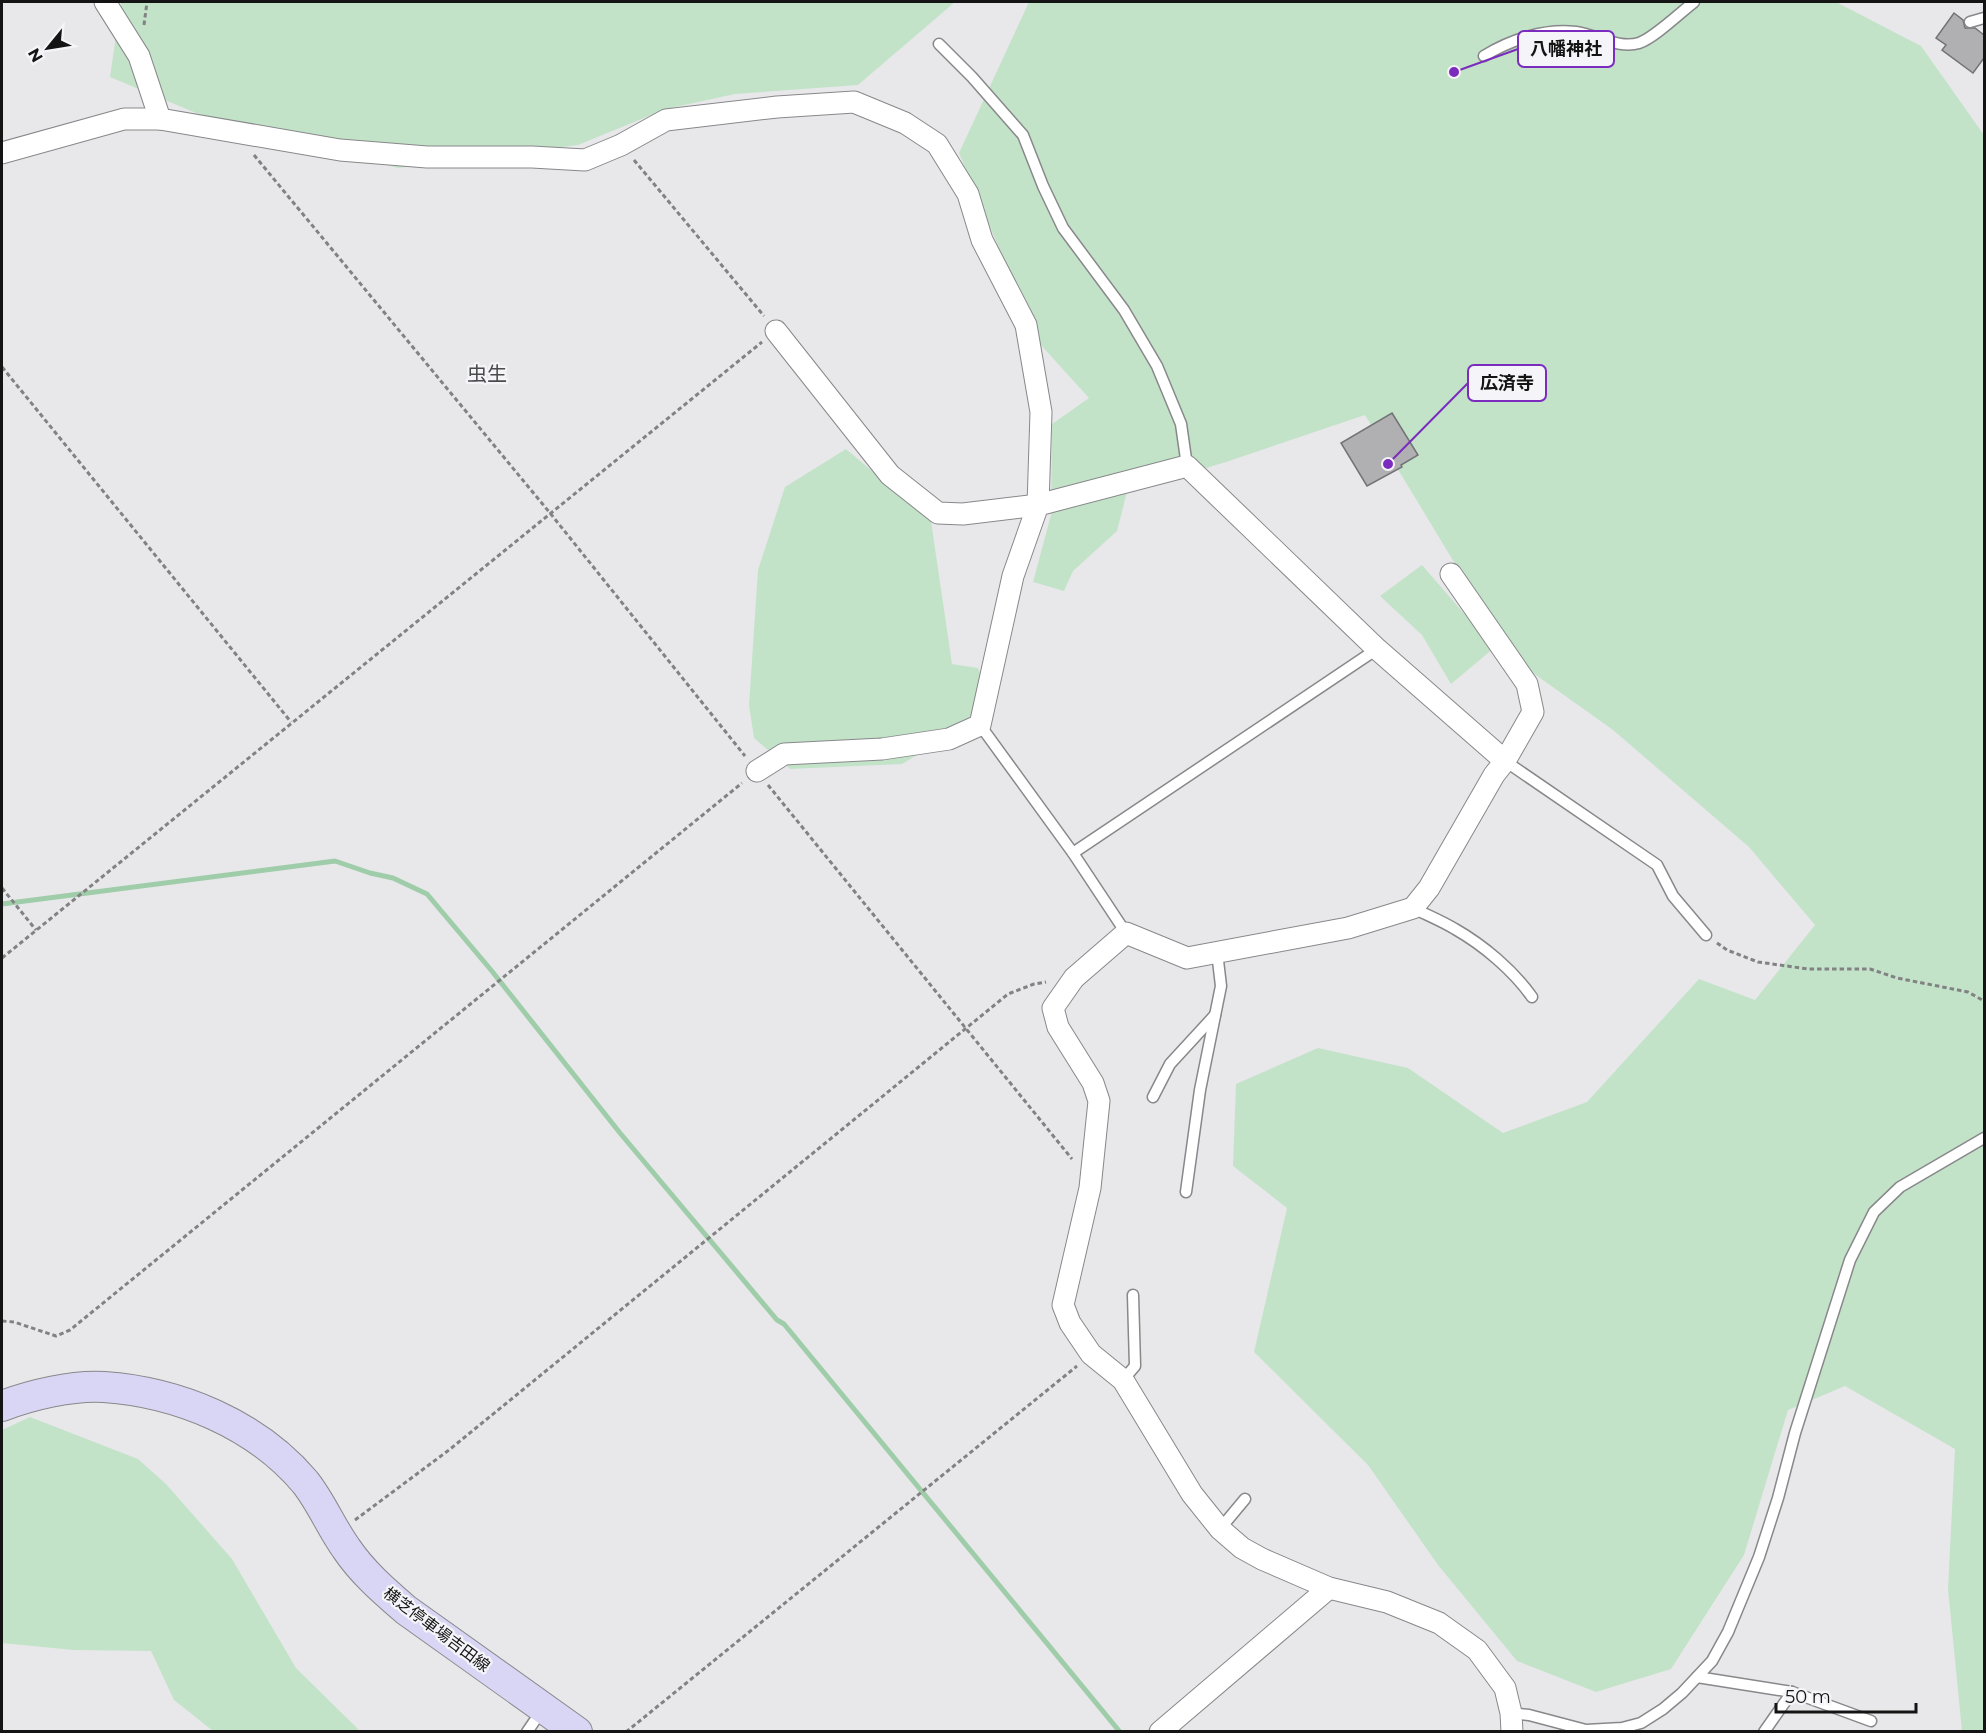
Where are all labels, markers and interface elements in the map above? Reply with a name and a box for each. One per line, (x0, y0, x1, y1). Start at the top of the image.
north arrow (18, 18, 78, 78)
callout: 八幡神社 (1518, 31, 1614, 67)
text: 八幡神社 (1530, 38, 1602, 60)
text: N (24, 45, 47, 66)
district label: 虫生 (467, 362, 507, 386)
callout: 広済寺 (1468, 365, 1546, 401)
text: 広済寺 (1480, 372, 1534, 394)
street label: 横芝停車場吉田線 (380, 1583, 494, 1676)
scale bar (1776, 1676, 1916, 1714)
text: 50 m (1785, 1686, 1831, 1708)

